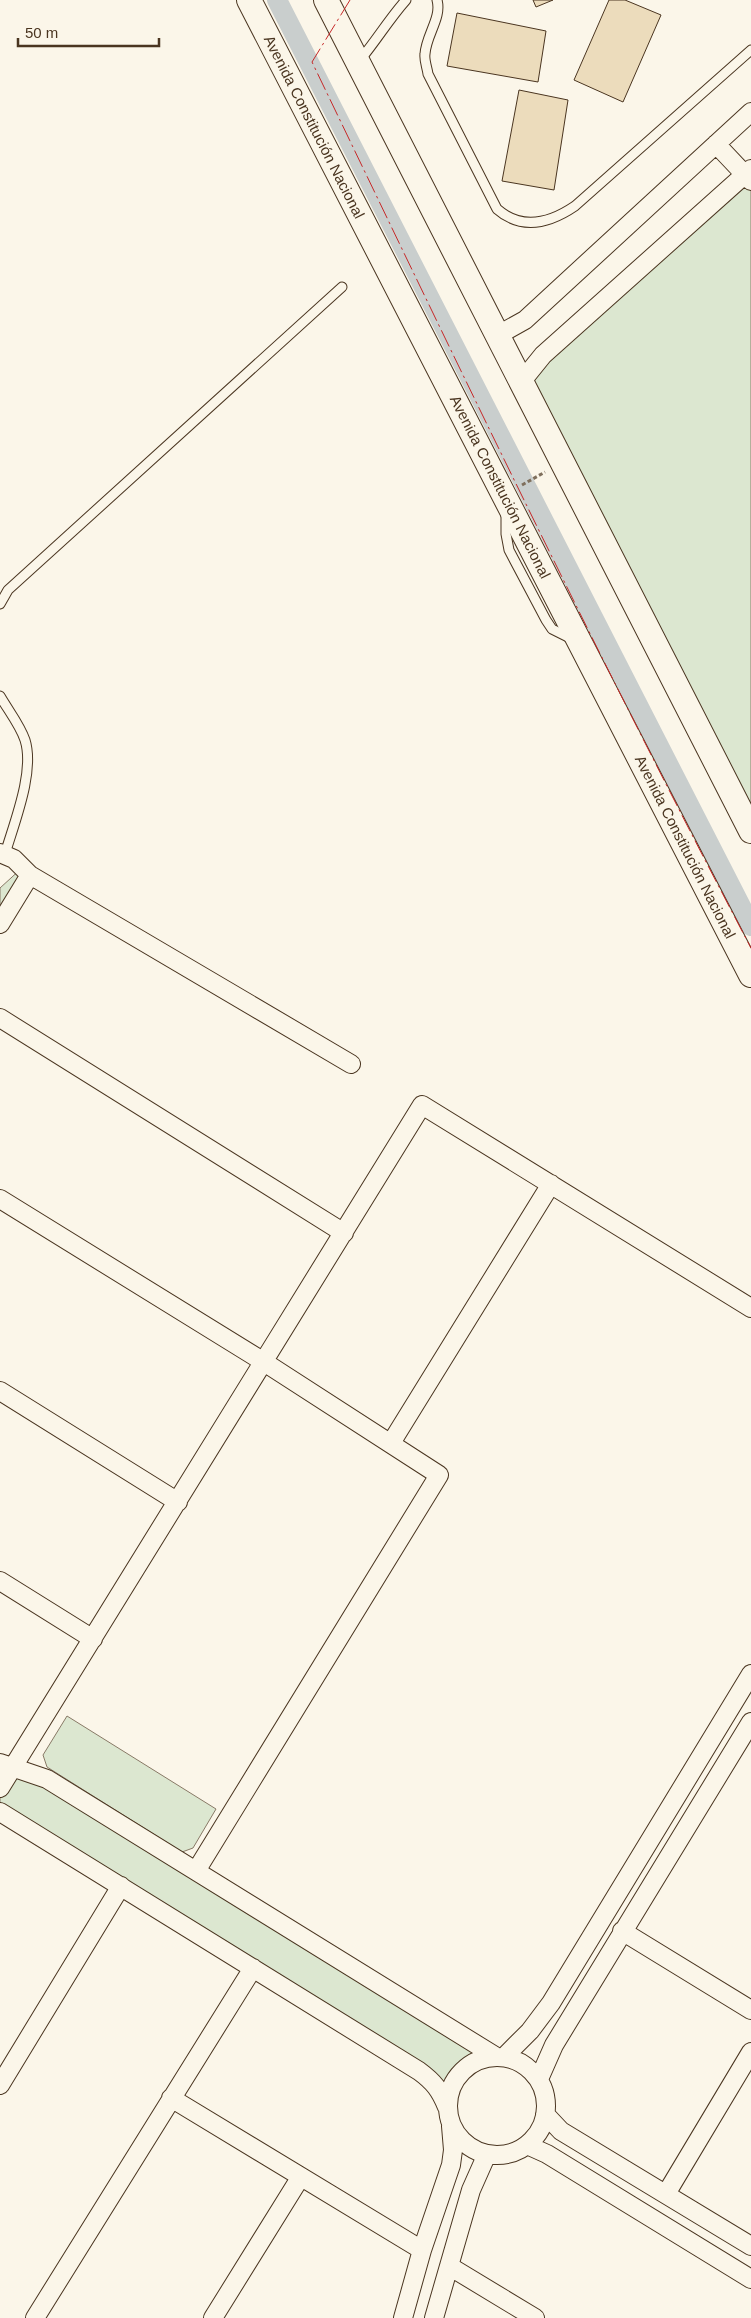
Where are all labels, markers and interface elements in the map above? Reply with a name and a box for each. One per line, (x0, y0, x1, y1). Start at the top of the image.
scale bar (18, 15, 159, 47)
text: 50 m (25, 24, 58, 41)
street label: Avenida Constitución Nacional (261, 32, 368, 221)
street label: Avenida Constitución Nacional (447, 392, 554, 581)
street label: Avenida Constitución Nacional (632, 752, 739, 941)

